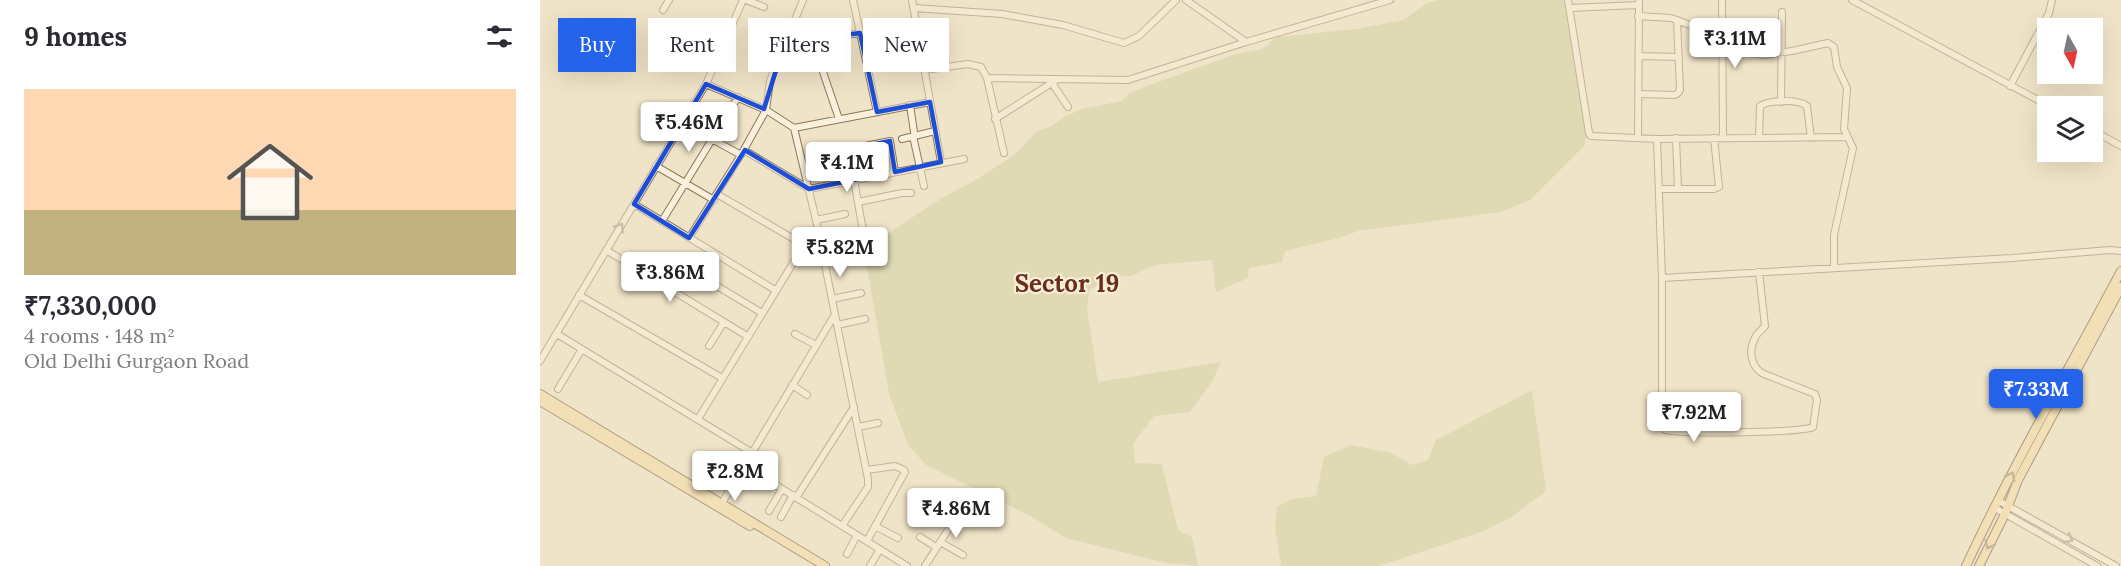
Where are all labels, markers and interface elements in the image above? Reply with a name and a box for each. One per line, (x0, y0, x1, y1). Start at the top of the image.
chip: Buy (558, 18, 636, 72)
chip: Rent (648, 18, 736, 72)
chip: Filters (748, 18, 851, 72)
chip: New (863, 18, 949, 72)
pin: ₹3.11M (1686, 18, 1784, 69)
north arrow (2037, 18, 2103, 84)
map controls (2037, 18, 2103, 162)
text: 9 homes (24, 20, 127, 53)
icon: filters (483, 20, 516, 53)
text: ₹3.11M (1704, 25, 1766, 50)
button: layers (2037, 96, 2103, 162)
pin: ₹5.46M (640, 102, 738, 153)
text: ₹5.46M (655, 109, 723, 134)
icon: home (216, 128, 324, 236)
pin: ₹4.1M (805, 142, 889, 193)
text: ₹4.1M (820, 149, 874, 174)
one-way arrow (612, 223, 624, 233)
pin: ₹5.82M (791, 227, 889, 278)
text: ₹5.82M (806, 234, 874, 259)
pin: ₹3.86M (621, 252, 719, 303)
text: ₹3.86M (635, 259, 705, 284)
district label: Sector 19 (1015, 268, 1119, 299)
text: ₹7,330,000 (24, 289, 157, 322)
text: 4 rooms · 148 m² (24, 323, 175, 348)
text: Old Delhi Gurgaon Road (24, 348, 249, 373)
pin: ₹7.33M (1987, 369, 2085, 420)
text: ₹7.33M (2003, 376, 2069, 401)
pin: ₹7.92M (1645, 392, 1743, 443)
text: ₹7.92M (1661, 399, 1727, 424)
pin: ₹2.8M (693, 451, 777, 502)
text: ₹2.8M (706, 458, 764, 483)
one-way arrow (2003, 471, 2015, 482)
pin: ₹4.86M (907, 488, 1005, 539)
text: ₹4.86M (921, 495, 991, 520)
one-way arrow (2062, 532, 2073, 543)
one-way arrow (1985, 539, 1997, 550)

